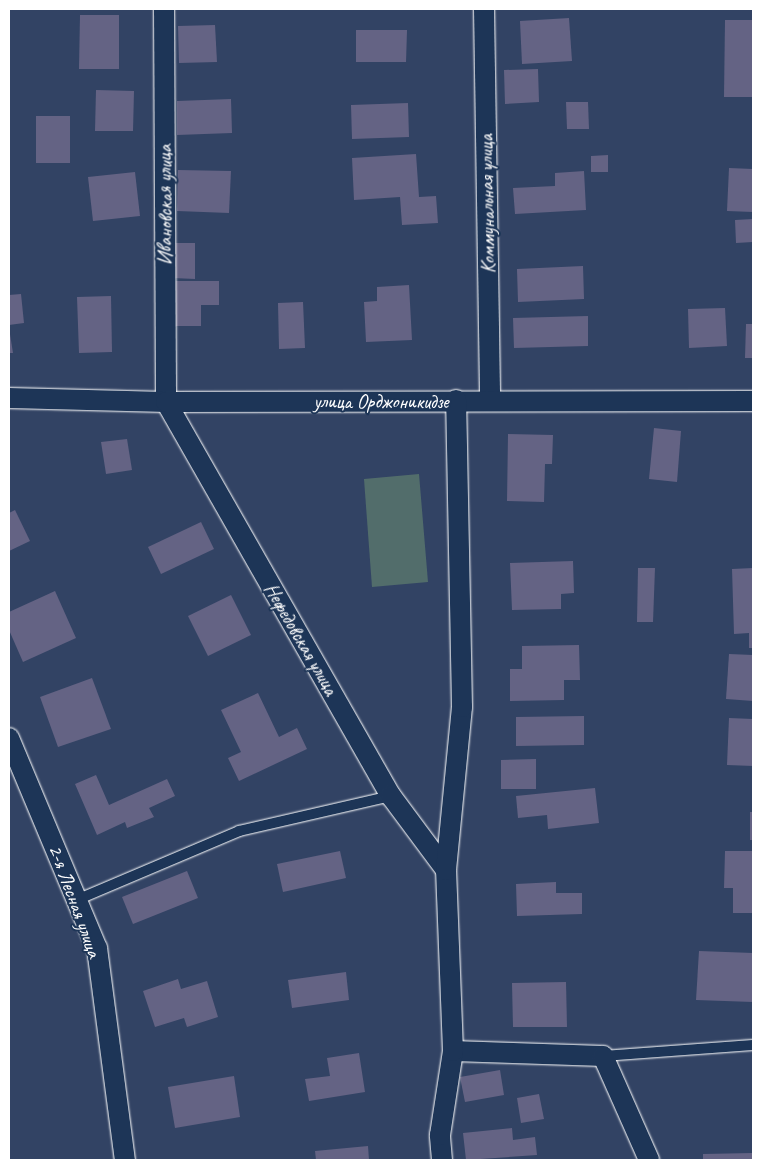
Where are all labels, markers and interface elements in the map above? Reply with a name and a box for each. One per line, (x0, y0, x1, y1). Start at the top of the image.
street label: Коммунальная улица (474, 134, 500, 274)
street label: Ивановская улица (153, 144, 177, 266)
street label: улица Орджоникидзе (314, 389, 448, 413)
street label: Нефедовская улица (259, 578, 343, 700)
street label: 2-я Лесная улица (43, 841, 107, 961)

